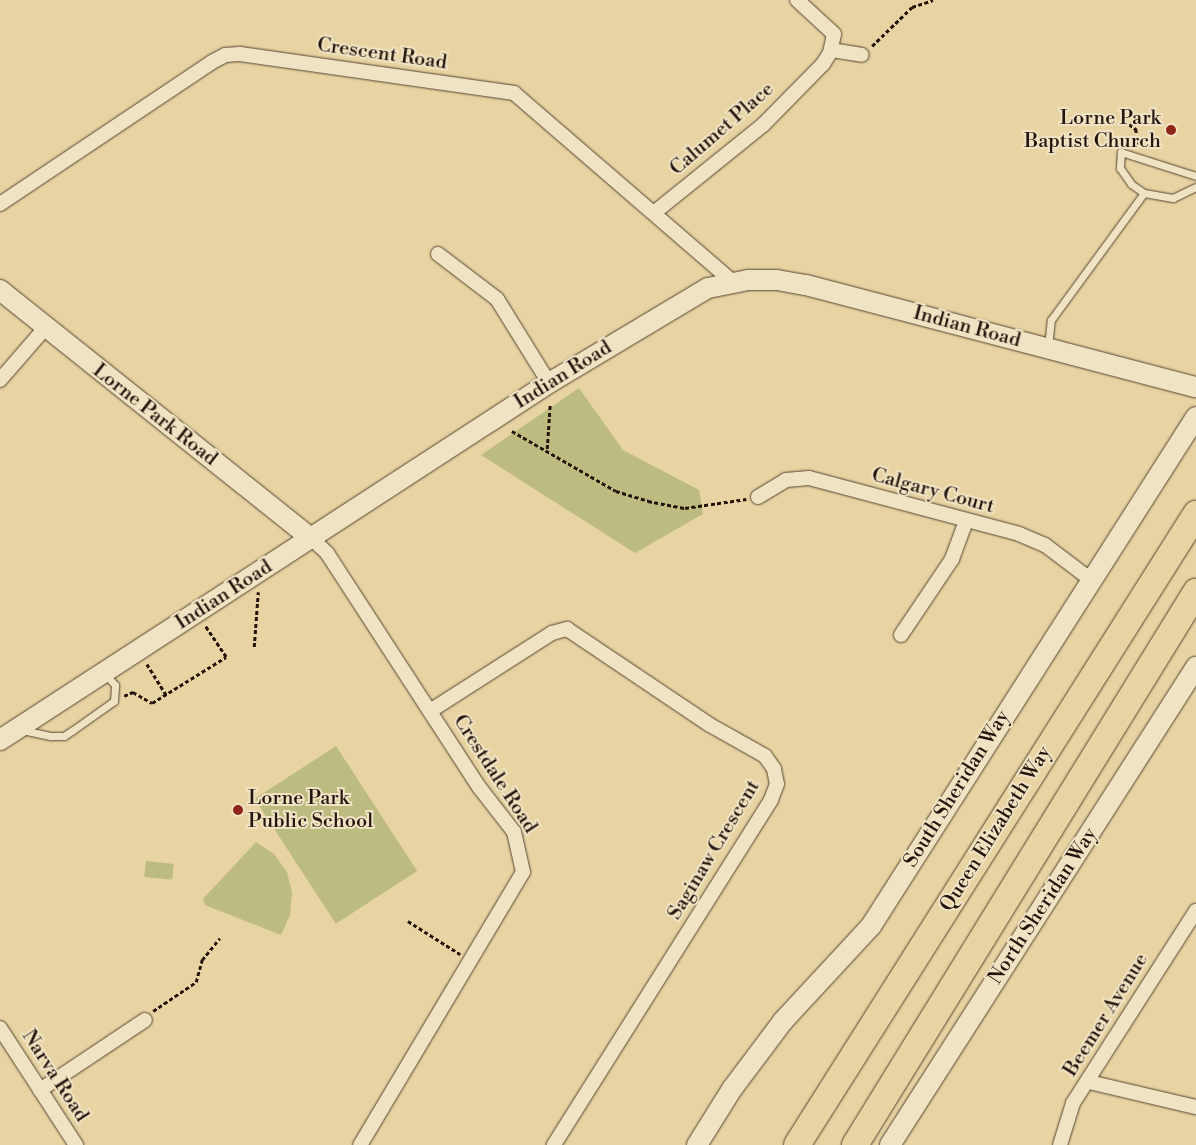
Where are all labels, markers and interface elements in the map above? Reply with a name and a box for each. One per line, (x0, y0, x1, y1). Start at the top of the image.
street label: Crescent Road (316, 33, 448, 75)
street label: Calumet Place (665, 77, 779, 181)
place label: Lorne Park Baptist Church (1024, 106, 1161, 153)
marker: Lorne Park Baptist Church (1165, 124, 1177, 136)
street label: Indian Road (911, 301, 1023, 353)
street label: Indian Road (510, 336, 616, 414)
street label: Lorne Park Road (88, 359, 222, 471)
street label: Calgary Court (869, 463, 997, 519)
street label: Indian Road (171, 555, 277, 635)
street label: South Sheridan Way (899, 706, 1015, 872)
street label: Crestdale Road (448, 710, 542, 838)
street label: Queen Elizabeth Way (935, 742, 1057, 916)
street label: Saginaw Crescent (663, 776, 765, 924)
place label: Lorne Park Public School (248, 786, 373, 833)
marker: Lorne Park Public School (232, 804, 244, 816)
street label: North Sheridan Way (983, 823, 1103, 989)
street label: Beemer Avenue (1059, 949, 1153, 1081)
street label: Narva Road (16, 1026, 94, 1126)

